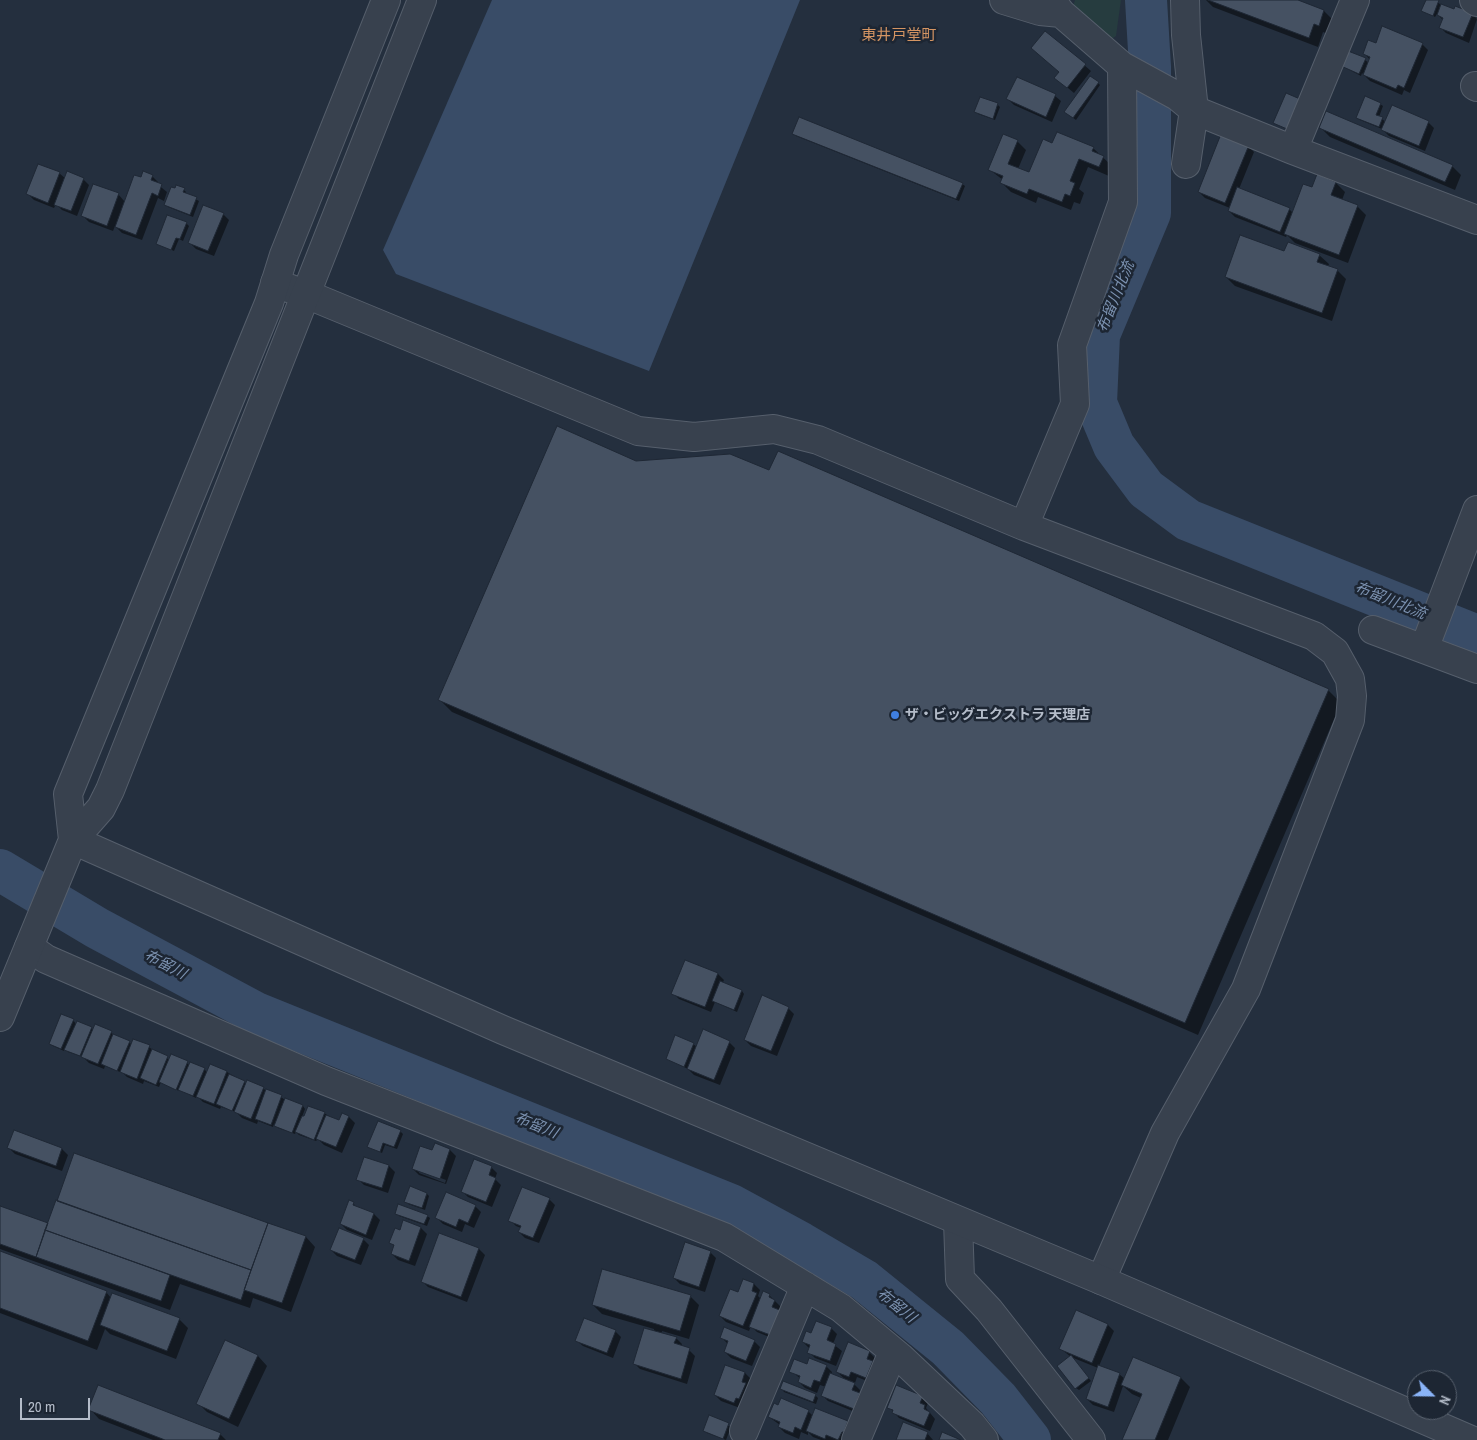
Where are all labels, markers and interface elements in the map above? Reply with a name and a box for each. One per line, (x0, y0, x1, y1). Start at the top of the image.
district label: 東井戸堂町 (862, 27, 936, 45)
water label: 布留川北流 (1094, 259, 1138, 335)
water label: 布留川北流 (1352, 579, 1428, 623)
place label: ザ・ビッグエクストラ 天理店 (905, 707, 1090, 723)
marker: ザ・ビッグエクストラ 天理店 (889, 709, 901, 721)
water label: 布留川 (141, 946, 189, 984)
water label: 布留川 (512, 1109, 560, 1143)
water label: 布留川 (873, 1285, 919, 1327)
north arrow (1407, 1370, 1457, 1420)
scale bar (22, 1388, 92, 1420)
text: N (1435, 1393, 1455, 1408)
text: 20 m (28, 1396, 55, 1417)

